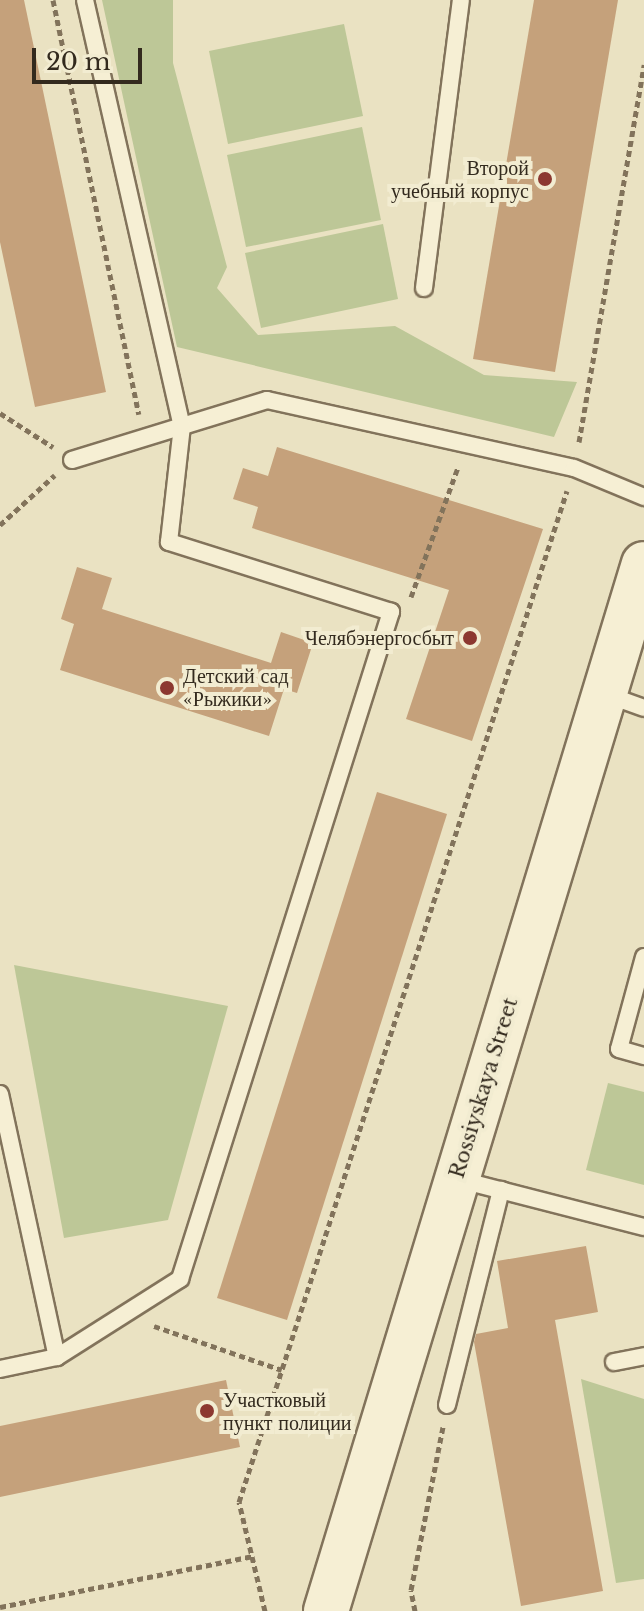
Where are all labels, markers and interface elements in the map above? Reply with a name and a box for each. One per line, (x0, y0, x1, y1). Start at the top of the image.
scale bar (36, 32, 146, 82)
text: 20 m (46, 47, 111, 76)
place label: Второй учебный корпус (391, 156, 529, 203)
marker: Второй учебный корпус (536, 170, 554, 188)
place label: Челябэнергосбыт (305, 626, 454, 650)
marker: Челябэнергосбыт (461, 629, 479, 647)
place label: Детский сад «Рыжики» (183, 664, 289, 711)
marker: Детский сад «Рыжики» (158, 679, 176, 697)
street label: Rossiyskaya Street (445, 995, 523, 1181)
place label: Участковый пункт полиции (223, 1388, 352, 1435)
marker: Участковый пункт полиции (198, 1402, 216, 1420)

